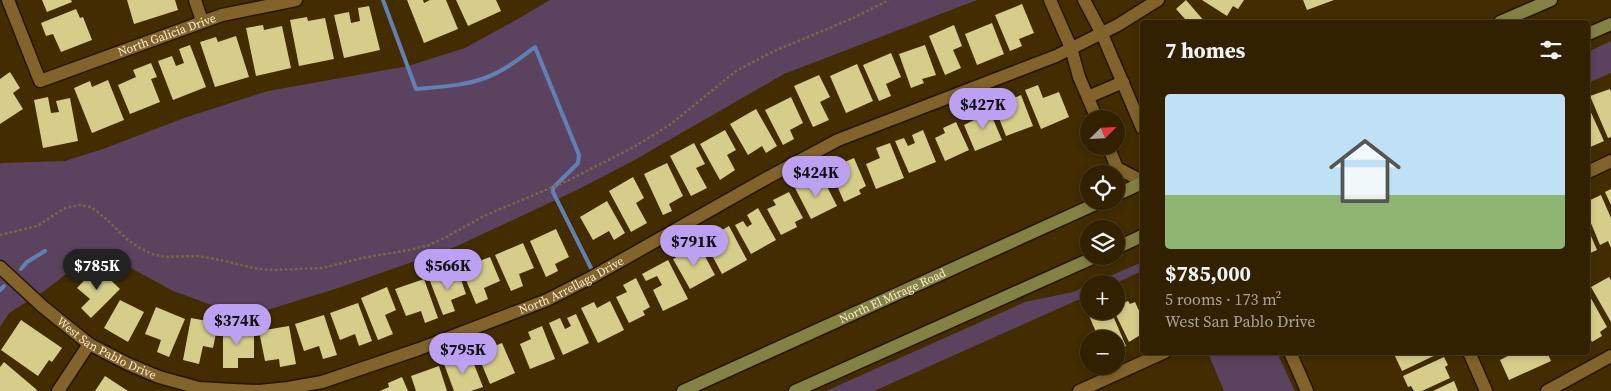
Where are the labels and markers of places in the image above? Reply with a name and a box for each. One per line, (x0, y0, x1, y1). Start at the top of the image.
pin: $427K (948, 88, 1018, 130)
pin: $424K (781, 156, 851, 198)
pin: $791K (659, 224, 729, 267)
pin: $785K (62, 248, 132, 291)
pin: $566K (413, 248, 483, 291)
pin: $374K (202, 304, 272, 346)
pin: $795K (428, 332, 498, 375)

